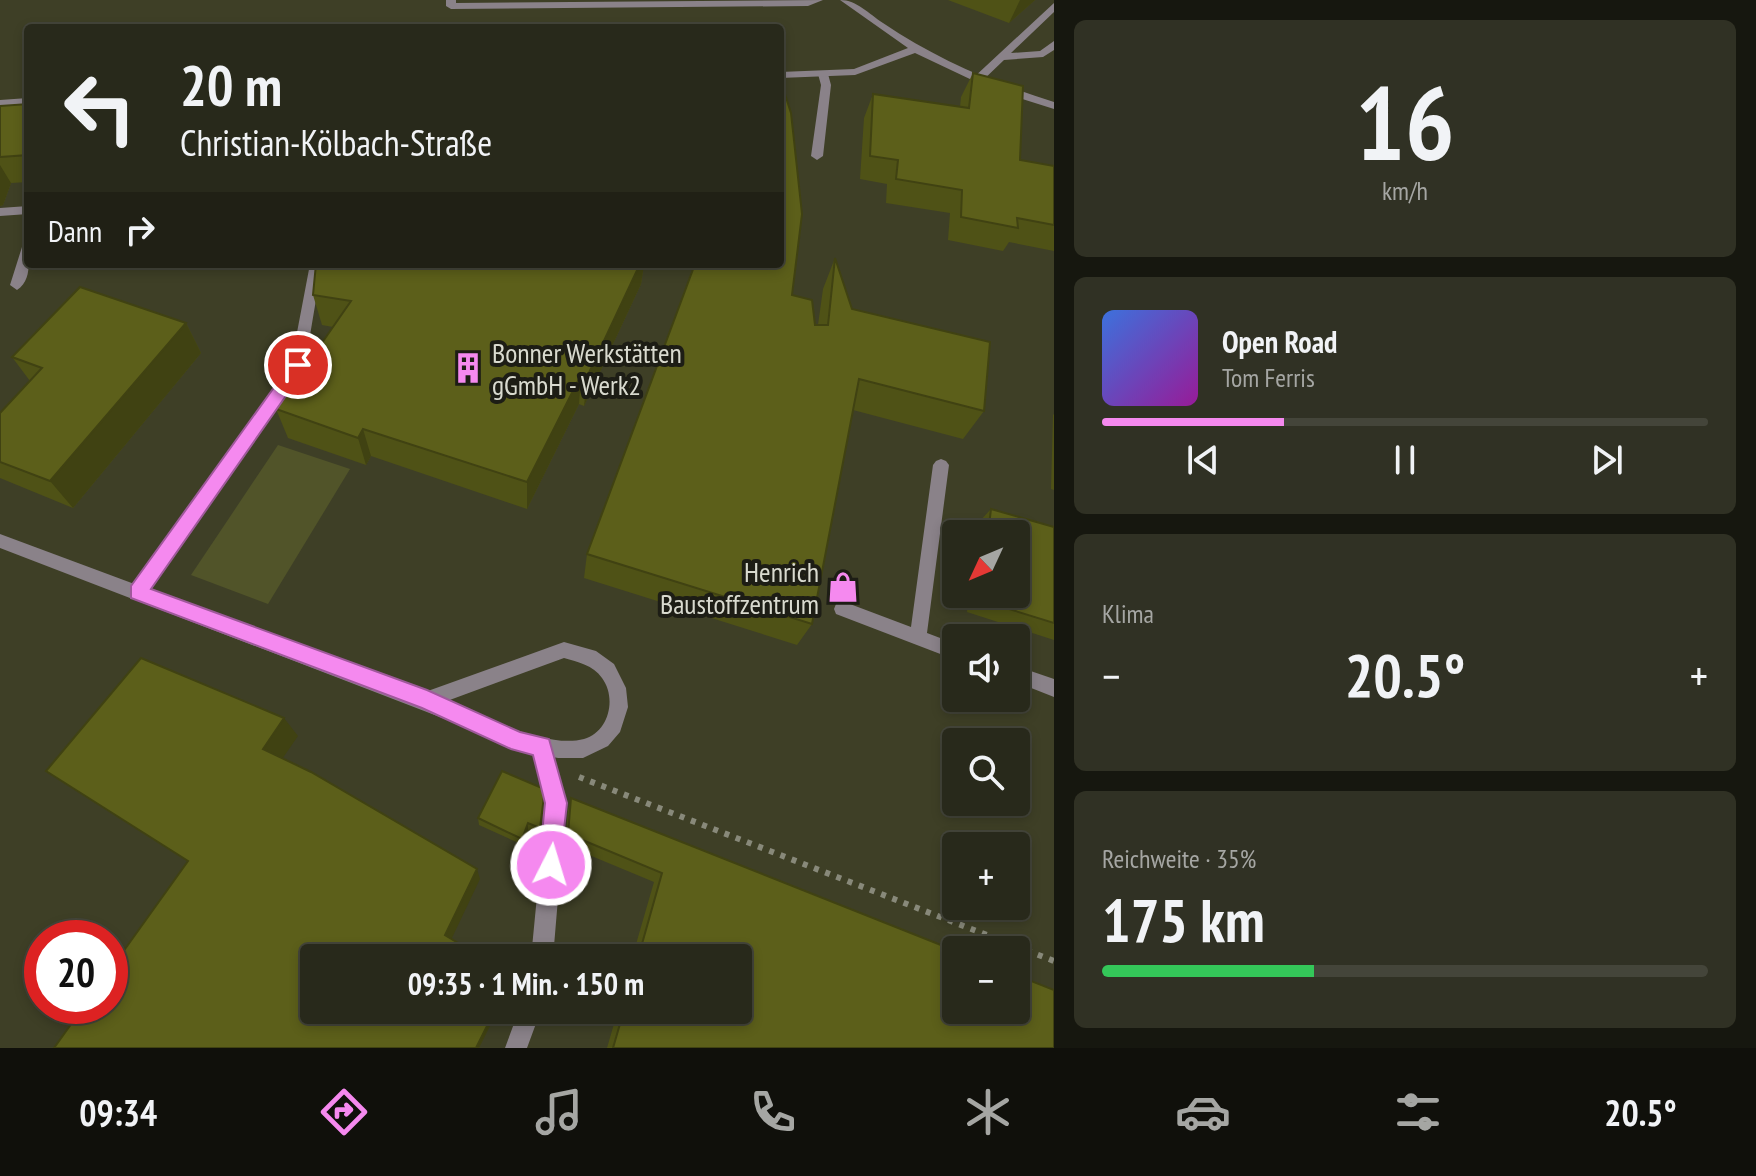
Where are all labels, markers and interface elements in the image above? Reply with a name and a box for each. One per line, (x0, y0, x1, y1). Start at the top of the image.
text: 20 m (180, 49, 282, 121)
text: 16 (1355, 54, 1455, 189)
icon: left (48, 56, 152, 160)
text: Christian-Kölbach-Straße (180, 119, 492, 166)
text: km/h (1382, 174, 1428, 207)
icon: right (118, 208, 162, 252)
text: Dann (48, 211, 102, 250)
text: Open Road (1222, 322, 1337, 361)
pin (264, 331, 332, 399)
place label: Bonner Werkstätten gGmbH - Werk2 (492, 334, 682, 403)
icon: arrive (276, 343, 320, 387)
building icon: Bonner Werkstätten gGmbH - Werk2 (451, 351, 485, 385)
text: Tom Ferris (1222, 361, 1315, 394)
icon: previous (1181, 438, 1225, 482)
icon: pause (1383, 438, 1427, 482)
icon: next (1585, 438, 1629, 482)
north arrow (942, 520, 1030, 608)
map controls (942, 520, 1030, 1024)
place label: Henrich Baustoffzentrum (660, 553, 819, 622)
shop icon: Henrich Baustoffzentrum (826, 570, 860, 604)
text: Klima (1102, 597, 1154, 630)
button: sound (942, 624, 1030, 712)
text: 20.5° (1345, 636, 1465, 714)
text: − (1102, 647, 1120, 704)
text: + (1690, 647, 1708, 704)
button: search (942, 728, 1030, 816)
position arrow (509, 823, 593, 907)
button: + (942, 832, 1030, 920)
text: Reichweite · 35% (1102, 842, 1256, 875)
text: 175 km (1102, 881, 1265, 959)
speed limit sign: 20 (24, 920, 128, 1024)
button: − (942, 936, 1030, 1024)
text: 09:35 · 1 Min. · 150 m (408, 964, 644, 1003)
icon: directions (316, 1084, 372, 1140)
icon: music (531, 1084, 587, 1140)
icon: phone (745, 1084, 801, 1140)
icon: climate (960, 1084, 1016, 1140)
icon: car (1175, 1084, 1231, 1140)
icon: filters (1390, 1084, 1446, 1140)
text: 09:34 (79, 1089, 157, 1136)
text: 20.5° (1604, 1089, 1677, 1136)

